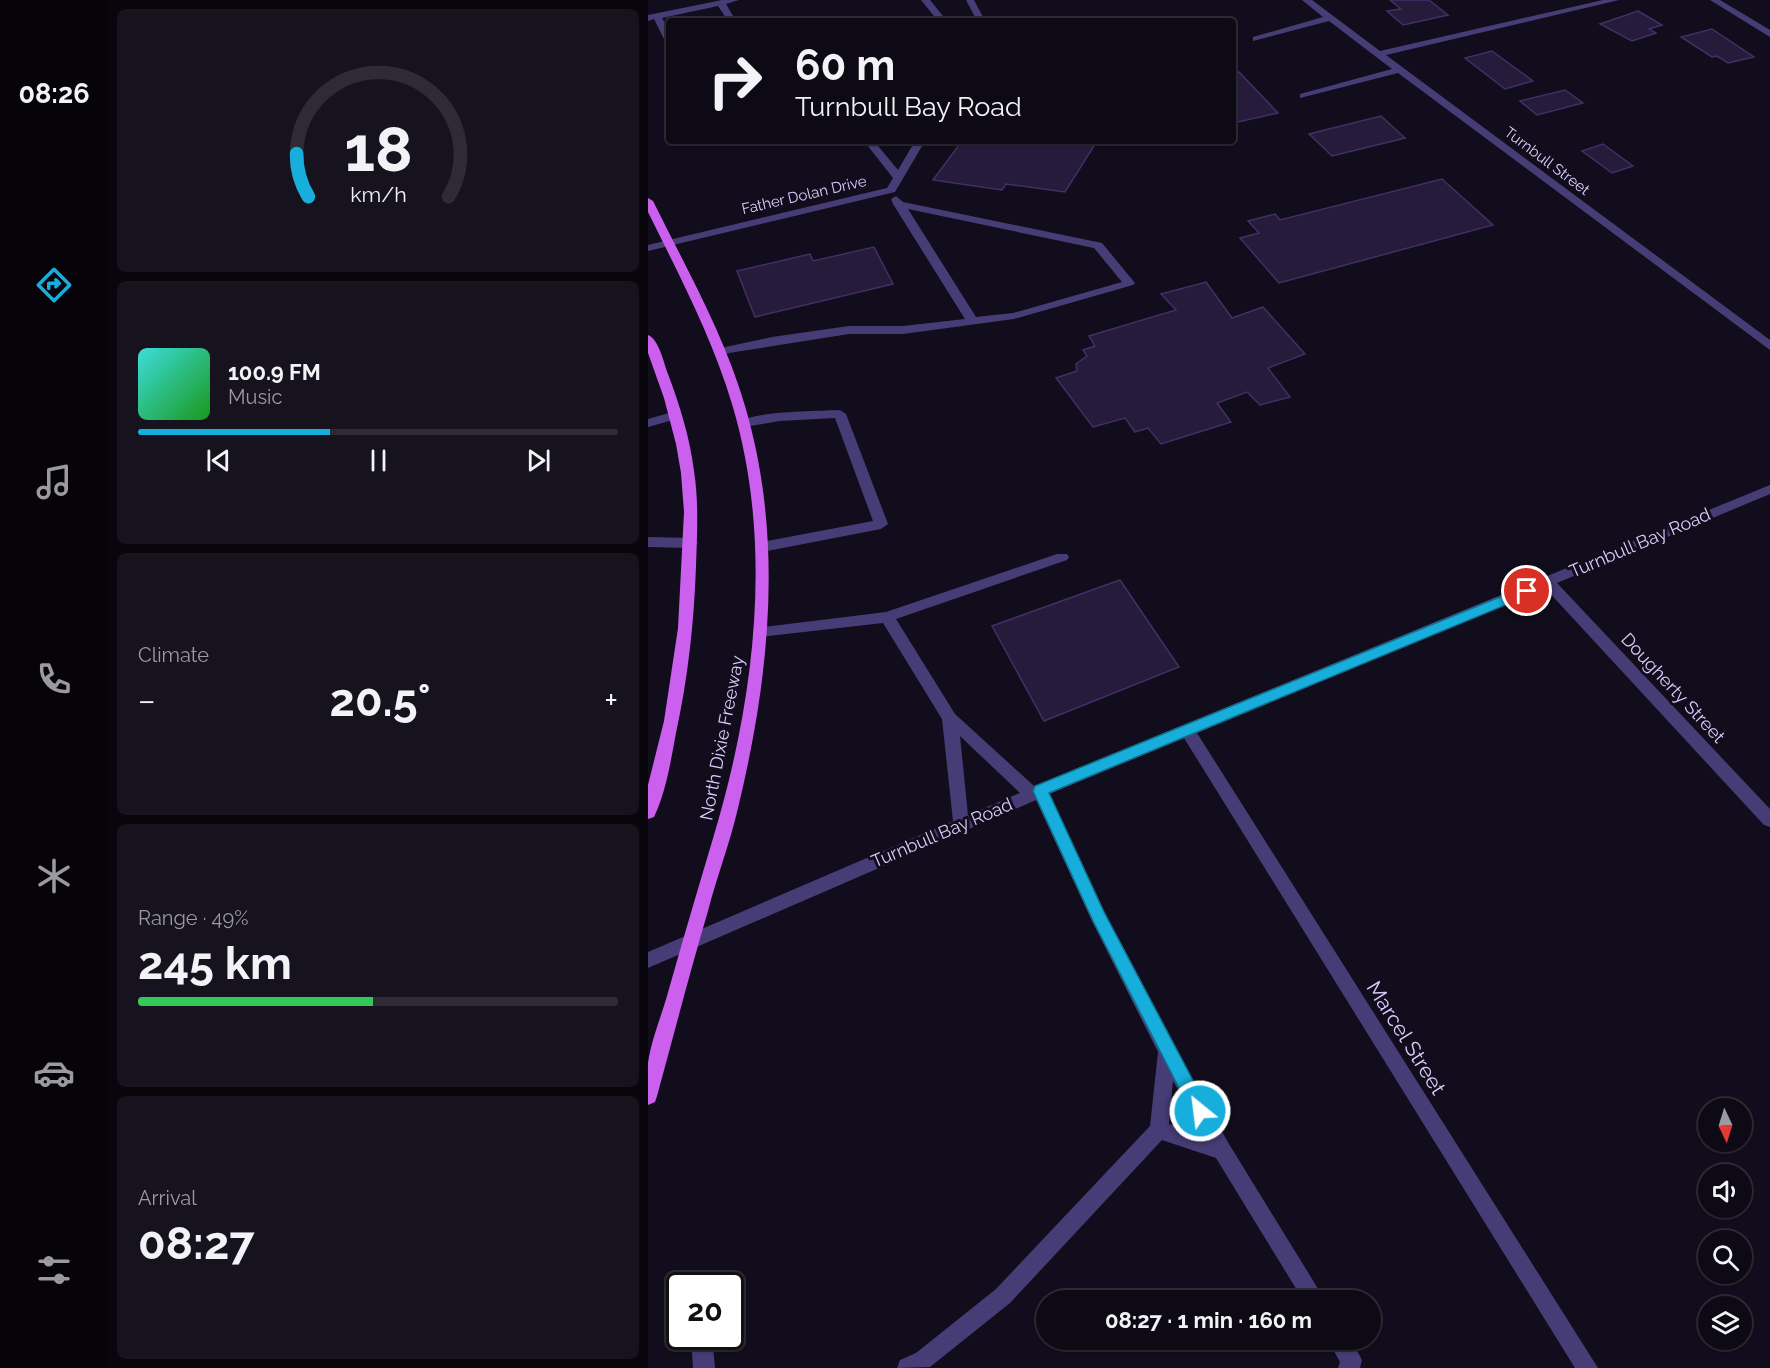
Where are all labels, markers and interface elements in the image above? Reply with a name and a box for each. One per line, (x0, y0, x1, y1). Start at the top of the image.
text: 60 m (795, 41, 895, 90)
icon: right (696, 42, 774, 120)
text: 08:26 (18, 78, 90, 109)
text: Turnbull Bay Road (795, 91, 1022, 122)
text: 18 (344, 113, 412, 187)
street label: Turnbull Street (1501, 123, 1593, 199)
street label: Father Dolan Drive (740, 172, 868, 218)
text: km/h (350, 183, 406, 208)
icon: directions (33, 264, 75, 306)
text: 100.9 FM (228, 359, 321, 385)
text: Music (228, 385, 282, 409)
icon: previous (202, 444, 235, 477)
icon: pause (362, 444, 395, 477)
icon: next (522, 444, 555, 477)
icon: music (33, 461, 75, 503)
street label: Turnbull Bay Road (1566, 503, 1713, 582)
pin (1501, 565, 1552, 616)
icon: arrive (1510, 574, 1543, 607)
street label: Dougherty Street (1617, 628, 1730, 747)
text: Climate (138, 643, 209, 667)
street label: North Dixie Freeway (695, 654, 748, 822)
icon: phone (33, 658, 75, 700)
text: 20.5° (330, 674, 430, 727)
text: − (138, 681, 156, 720)
text: + (604, 681, 618, 720)
street label: Turnbull Bay Road (868, 793, 1015, 872)
icon: climate (33, 855, 75, 897)
text: Range · 49% (138, 906, 248, 930)
text: 245 km (138, 937, 292, 990)
street label: Marcel Street (1362, 976, 1451, 1099)
icon: car (33, 1052, 75, 1094)
position arrow (1168, 1079, 1232, 1143)
north arrow (1698, 1098, 1752, 1152)
map controls (1698, 1098, 1752, 1350)
button: sound (1698, 1164, 1752, 1218)
text: Arrival (138, 1186, 197, 1210)
text: 08:27 (138, 1217, 255, 1270)
button: search (1698, 1230, 1752, 1284)
icon: filters (33, 1249, 75, 1291)
speed limit sign: 20 (666, 1272, 744, 1350)
button: layers (1698, 1296, 1752, 1350)
text: 08:27 · 1 min · 160 m (1105, 1307, 1312, 1333)

